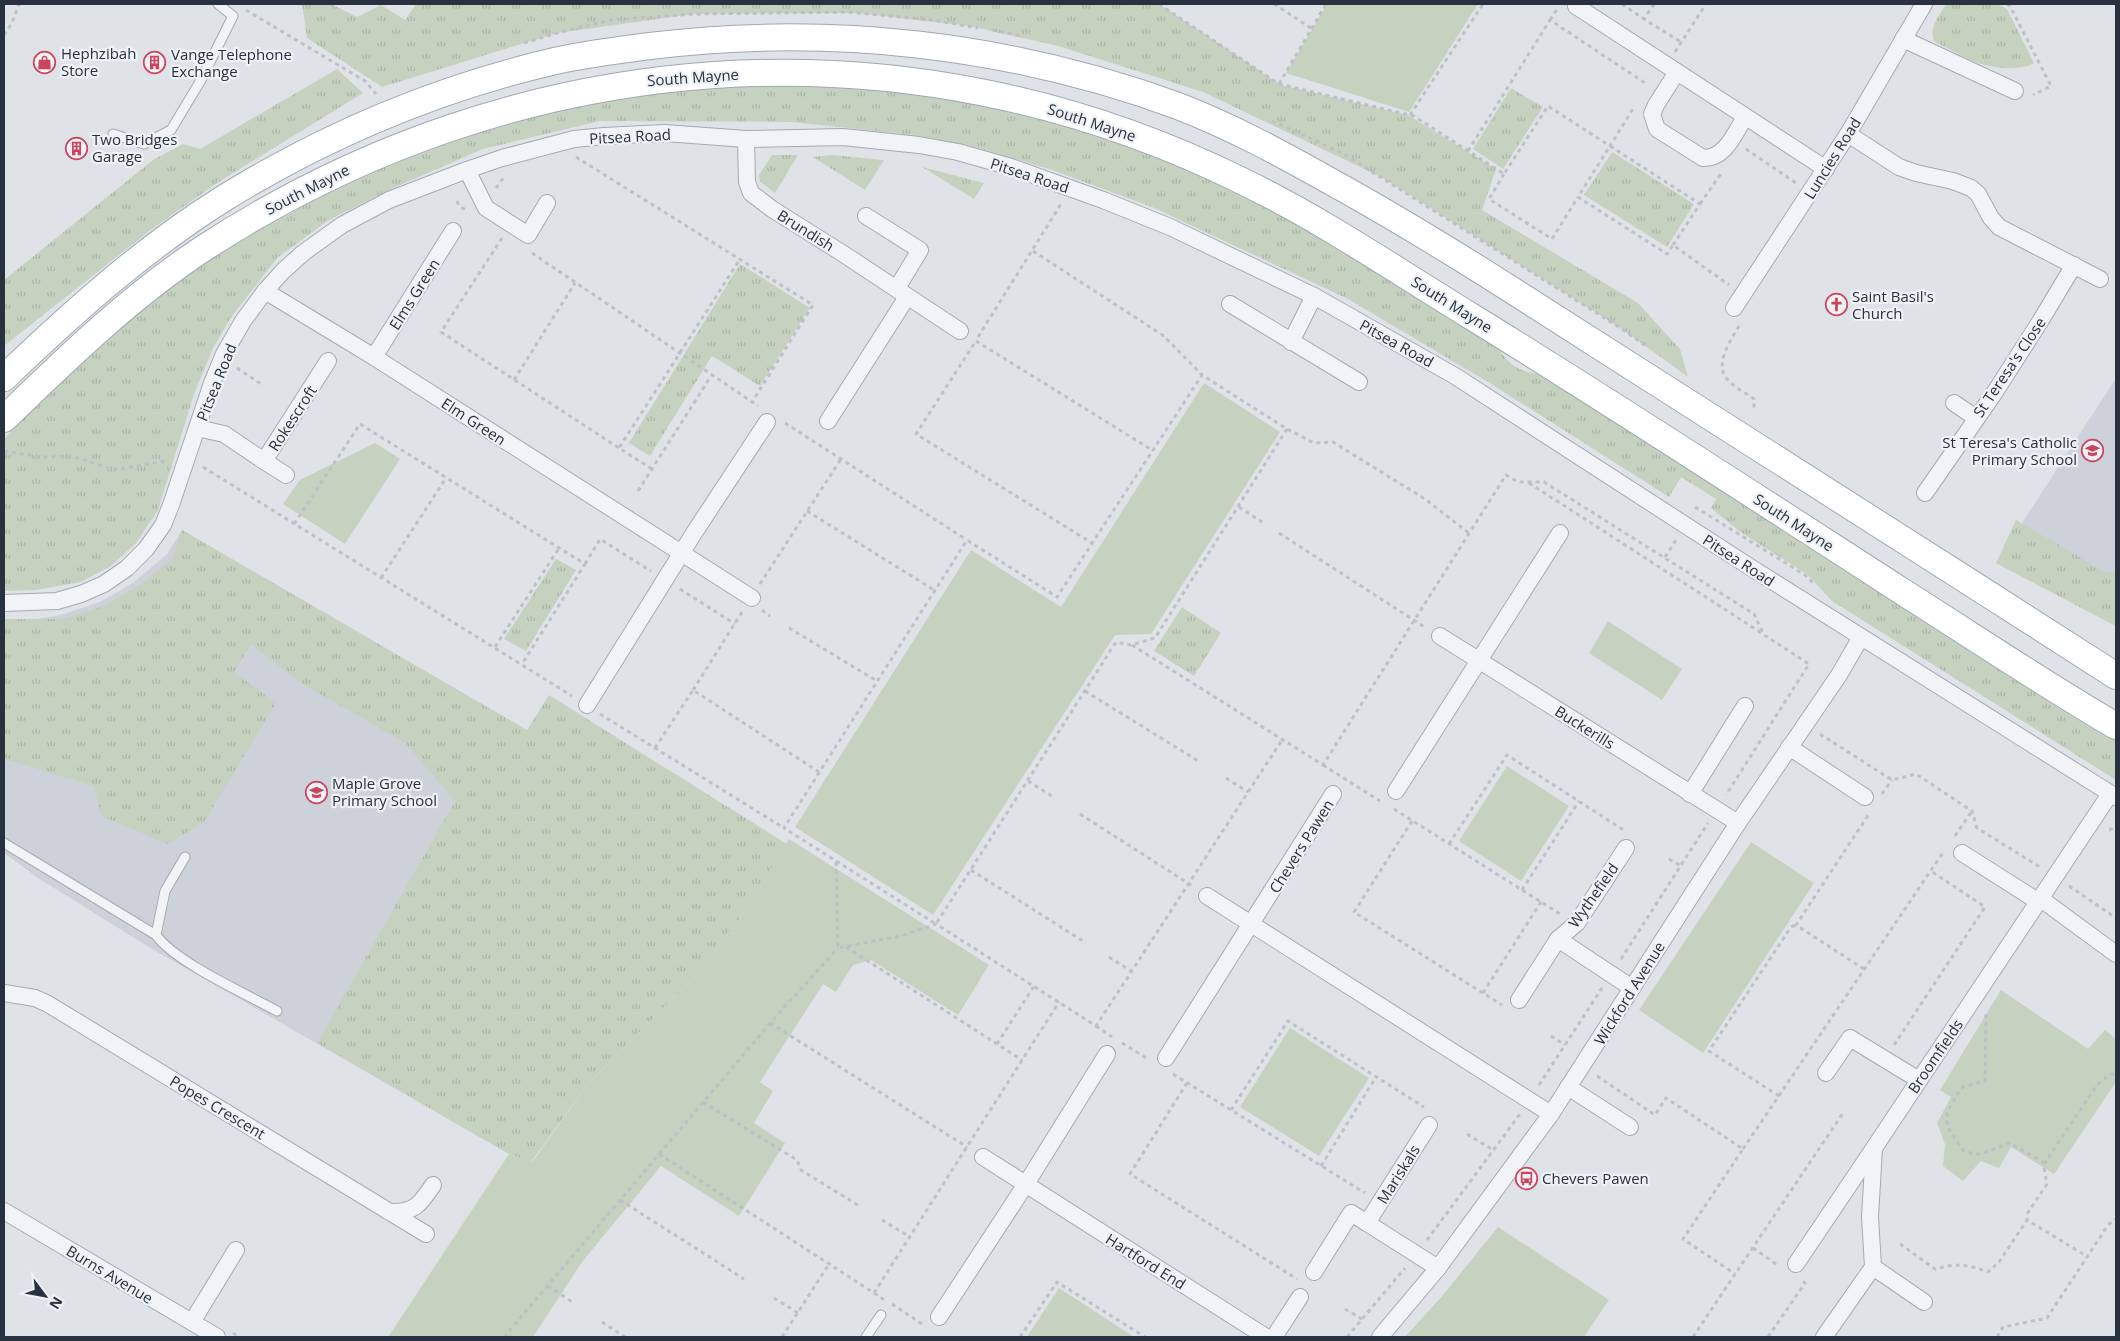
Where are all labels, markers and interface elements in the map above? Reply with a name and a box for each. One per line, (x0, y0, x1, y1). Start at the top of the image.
place label: Hephzibah Store (61, 43, 136, 80)
place label: Vange Telephone Exchange (171, 44, 292, 81)
shop icon: Hephzibah Store (33, 50, 57, 74)
building icon: Vange Telephone Exchange (143, 51, 167, 75)
street label: South Mayne (646, 64, 740, 90)
street label: South Mayne (1045, 98, 1139, 146)
street label: Luncies Road (1799, 113, 1865, 203)
street label: Pitsea Road (589, 124, 671, 148)
place label: Two Bridges Garage (92, 129, 177, 166)
building icon: Two Bridges Garage (64, 136, 88, 160)
street label: Pitsea Road (988, 153, 1072, 197)
street label: South Mayne (262, 159, 352, 219)
street label: Brundish (774, 205, 838, 255)
street label: Elms Green (384, 255, 444, 333)
street label: South Mayne (1408, 271, 1496, 337)
place label: Saint Basil's Church (1852, 286, 1934, 323)
church icon: Saint Basil's Church (1824, 293, 1848, 317)
street label: St Teresa's Close (1968, 313, 2050, 421)
street label: Pitsea Road (1356, 314, 1438, 372)
street label: Pitsea Road (191, 340, 241, 424)
street label: Rokescroft (263, 381, 321, 455)
street label: Elm Green (438, 393, 510, 449)
place label: St Teresa's Catholic Primary School (1942, 432, 2077, 469)
school or university icon: St Teresa's Catholic Primary School (2081, 439, 2105, 463)
street label: South Mayne (1750, 489, 1838, 555)
street label: Pitsea Road (1699, 529, 1779, 591)
street label: Buckerills (1551, 701, 1619, 753)
place label: Maple Grove Primary School (332, 773, 437, 810)
school or university icon: Maple Grove Primary School (304, 780, 328, 804)
street label: Chevers Pawen (1264, 795, 1338, 897)
street label: Wythefield (1563, 859, 1623, 931)
street label: Wickford Avenue (1589, 938, 1669, 1048)
street label: Broomfields (1903, 1015, 1967, 1097)
street label: Popes Crescent (167, 1071, 269, 1143)
street label: Mariskals (1372, 1141, 1424, 1207)
bus stop icon: Chevers Pawen (1514, 1166, 1538, 1190)
place label: Chevers Pawen (1542, 1168, 1649, 1188)
street label: Hartford End (1102, 1228, 1190, 1294)
street label: Burns Avenue (63, 1240, 157, 1308)
north arrow (20, 1271, 70, 1321)
text: N (45, 1293, 68, 1313)

